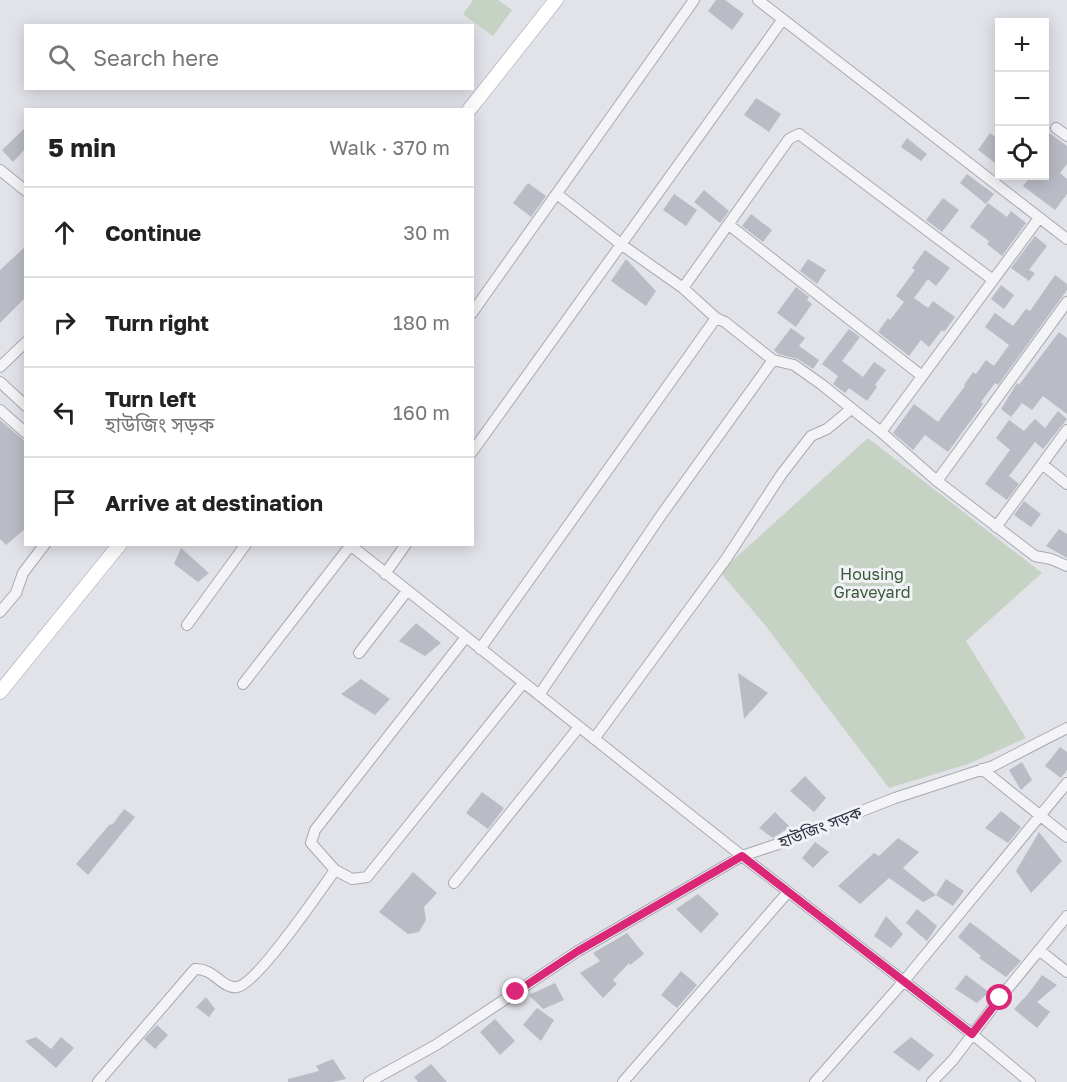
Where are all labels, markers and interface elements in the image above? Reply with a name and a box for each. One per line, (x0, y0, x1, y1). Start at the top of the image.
map controls (995, 18, 1049, 180)
button: + (995, 18, 1049, 72)
search box (24, 24, 474, 90)
icon: search (45, 41, 78, 74)
text: Search here (93, 44, 219, 71)
button: − (995, 72, 1049, 126)
button: locate (995, 126, 1049, 180)
text: 5 min (48, 132, 116, 163)
text: Walk · 370 m (329, 135, 450, 159)
icon: ahead (48, 216, 81, 249)
text: Continue (105, 219, 201, 246)
text: 30 m (403, 220, 450, 244)
icon: right (48, 306, 81, 339)
text: Turn right (105, 309, 209, 336)
text: 180 m (393, 310, 450, 334)
text: Turn left (105, 385, 196, 412)
icon: left (48, 396, 81, 429)
text: 160 m (393, 400, 450, 424)
text: হাউজিং সড়ক (105, 412, 214, 436)
icon: arrive (48, 486, 81, 519)
text: Arrive at destination (105, 489, 323, 516)
park label: Housing Graveyard (833, 564, 911, 602)
street label: হাউজিং সড়ক (775, 802, 865, 852)
route end (502, 978, 528, 1004)
route start (986, 984, 1012, 1010)

